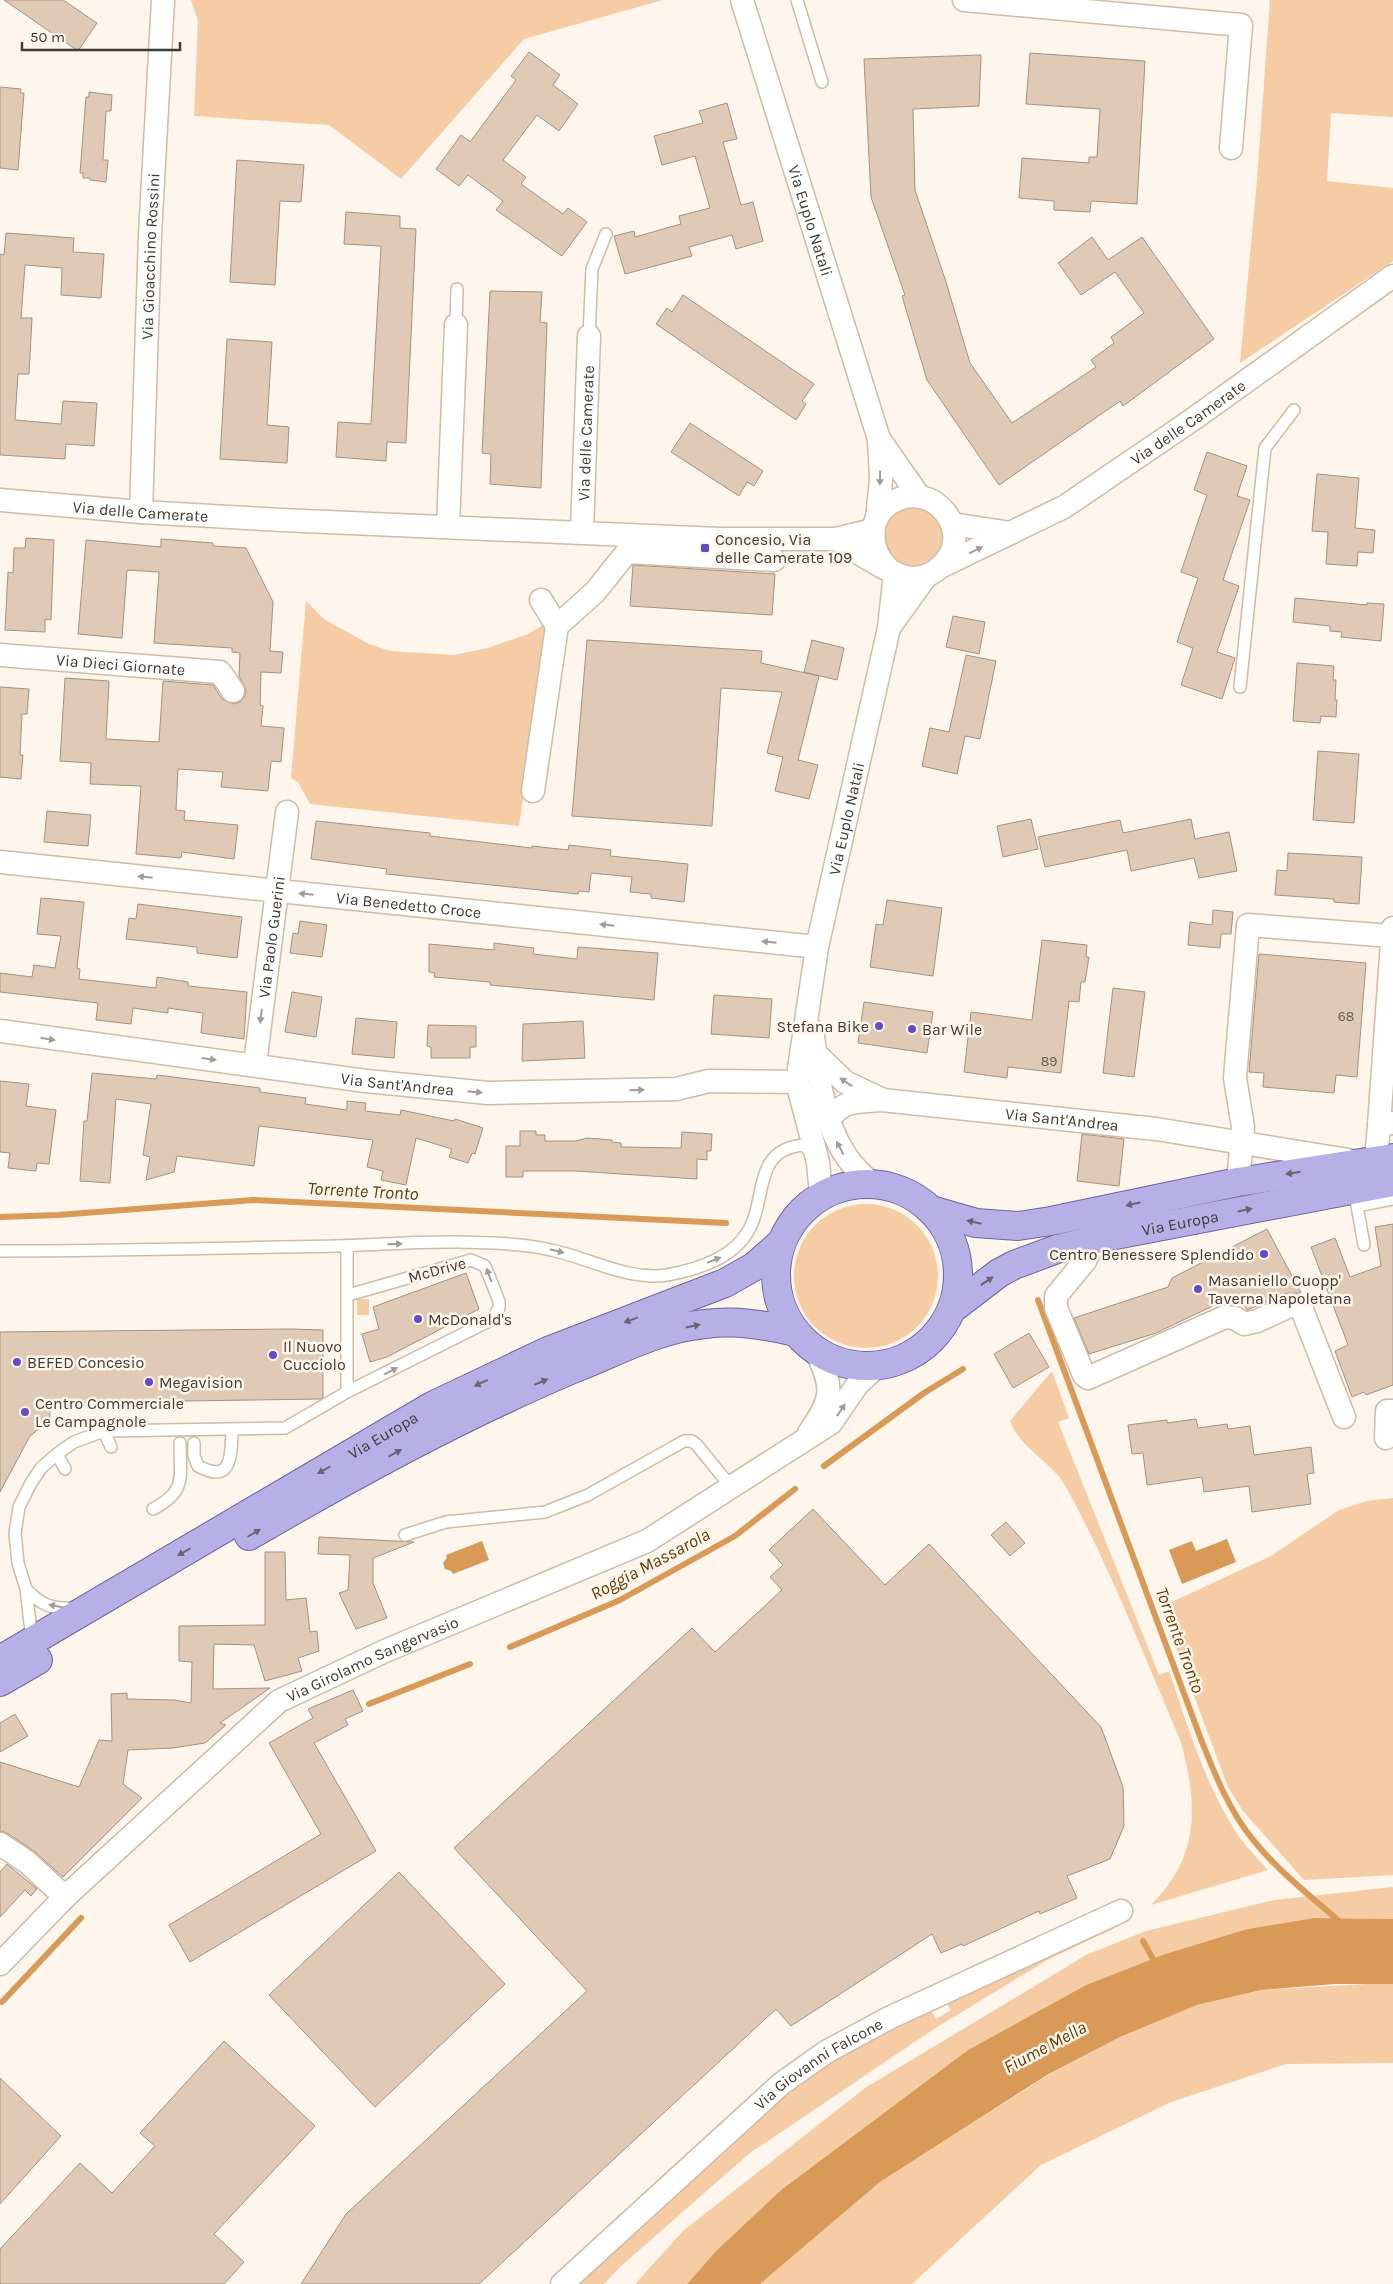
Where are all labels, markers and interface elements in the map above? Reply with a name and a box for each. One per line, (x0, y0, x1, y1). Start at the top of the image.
scale bar (22, 20, 180, 52)
text: 50 m (30, 28, 65, 46)
street label: Via Euplo Natali (785, 163, 837, 278)
street label: Via Gioacchino Rossini (137, 172, 163, 340)
street label: Via delle Camerate (574, 365, 597, 501)
street label: Via delle Camerate (1127, 375, 1249, 469)
one-way arrow (876, 471, 884, 487)
street label: Via delle Camerate (72, 497, 209, 525)
place label: Concesio, Via delle Camerate 109 (715, 530, 852, 567)
marker: Concesio, Via delle Camerate 109 (699, 542, 711, 554)
one-way arrow (968, 546, 983, 554)
street label: Via Dieci Giornate (56, 650, 186, 679)
street label: Via Euplo Natali (824, 760, 868, 877)
one-way arrow (136, 873, 152, 881)
street label: Via Paolo Guerini (254, 875, 288, 999)
street label: Via Benedetto Croce (335, 888, 482, 922)
one-way arrow (298, 890, 314, 898)
one-way arrow (599, 921, 615, 929)
one-way arrow (760, 938, 776, 946)
one-way arrow (257, 1008, 265, 1024)
house number: 68 (1338, 1008, 1354, 1025)
place label: Stefana Bike (777, 1017, 869, 1036)
marker: Stefana Bike (873, 1020, 885, 1032)
place label: Bar Wile (922, 1020, 982, 1039)
marker: Bar Wile (906, 1023, 918, 1035)
one-way arrow (41, 1035, 57, 1043)
house number: 89 (1041, 1053, 1057, 1070)
one-way arrow (202, 1055, 218, 1063)
street label: Via Sant'Andrea (340, 1068, 455, 1099)
one-way arrow (839, 1077, 852, 1087)
one-way arrow (629, 1086, 645, 1094)
one-way arrow (467, 1088, 483, 1096)
street label: Via Sant'Andrea (1004, 1104, 1120, 1135)
one-way arrow (836, 1140, 844, 1155)
one-way arrow (1285, 1170, 1301, 1178)
water label: Torrente Tronto (307, 1177, 419, 1205)
one-way arrow (1126, 1200, 1141, 1208)
street label: Via Europa (1140, 1206, 1220, 1239)
one-way arrow (1238, 1206, 1253, 1214)
one-way arrow (966, 1218, 981, 1226)
one-way arrow (387, 1239, 403, 1247)
place label: Centro Benessere Splendido (1049, 1245, 1254, 1264)
one-way arrow (550, 1247, 565, 1255)
marker: Centro Benessere Splendido (1258, 1248, 1270, 1260)
street label: McDrive (406, 1253, 468, 1287)
one-way arrow (707, 1256, 722, 1264)
one-way arrow (485, 1267, 492, 1282)
place label: Masaniello Cuopp' Taverna Napoletana (1208, 1271, 1352, 1308)
one-way arrow (980, 1276, 994, 1286)
marker: Masaniello Cuopp' Taverna Napoletana (1192, 1283, 1204, 1295)
place label: McDonald's (428, 1310, 512, 1329)
marker: McDonald's (412, 1313, 424, 1325)
one-way arrow (623, 1316, 638, 1324)
one-way arrow (685, 1322, 701, 1330)
place label: Il Nuovo Cucciolo (283, 1337, 346, 1374)
marker: Il Nuovo Cucciolo (267, 1349, 279, 1361)
place label: BEFED Concesio (27, 1353, 144, 1372)
marker: BEFED Concesio (11, 1356, 23, 1368)
one-way arrow (384, 1366, 398, 1374)
place label: Megavision (159, 1373, 243, 1392)
marker: Megavision (143, 1376, 155, 1388)
one-way arrow (534, 1378, 548, 1386)
one-way arrow (474, 1379, 488, 1387)
place label: Centro Commerciale Le Campagnole (35, 1394, 184, 1431)
one-way arrow (837, 1403, 846, 1417)
marker: Centro Commerciale Le Campagnole (19, 1406, 31, 1418)
street label: Via Europa (344, 1407, 421, 1463)
one-way arrow (388, 1449, 402, 1458)
one-way arrow (317, 1465, 330, 1474)
water label: Roggia Massarola (586, 1523, 714, 1605)
one-way arrow (247, 1529, 260, 1538)
one-way arrow (177, 1548, 190, 1557)
water label: Torrente Tronto (1151, 1584, 1209, 1696)
one-way arrow (48, 1602, 64, 1610)
street label: Via Girolamo Sangervasio (283, 1612, 461, 1706)
street label: Via Giovanni Falcone (750, 2014, 886, 2113)
water label: Fiume Mella (1000, 2016, 1090, 2078)

